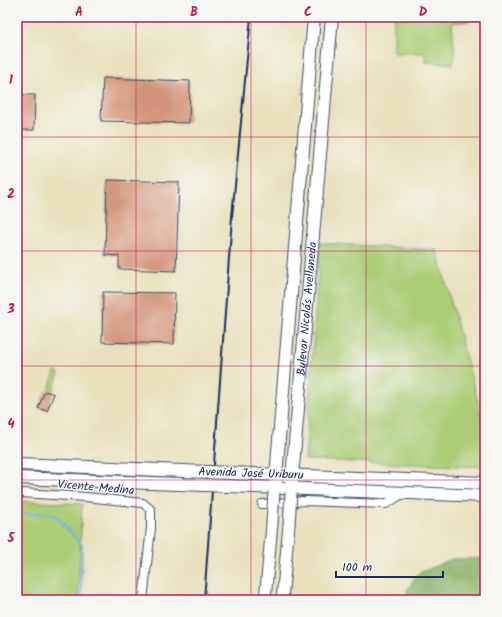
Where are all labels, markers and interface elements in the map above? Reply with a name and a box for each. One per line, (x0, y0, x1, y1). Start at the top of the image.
text: A (75, 2, 83, 23)
text: B (190, 2, 198, 23)
text: C (304, 2, 312, 23)
text: D (419, 2, 428, 23)
text: 1 (9, 70, 13, 91)
text: 2 (7, 184, 15, 205)
street label: Bulevar Nicolás Avellaneda (292, 241, 322, 377)
text: 3 (6, 299, 15, 320)
text: 4 (7, 414, 15, 435)
street label: Avenida José Uriburu (198, 462, 304, 485)
street label: Vicente Medina (57, 475, 135, 500)
text: 5 (7, 528, 16, 549)
scale bar (336, 553, 443, 579)
text: 100 m (342, 558, 373, 577)

